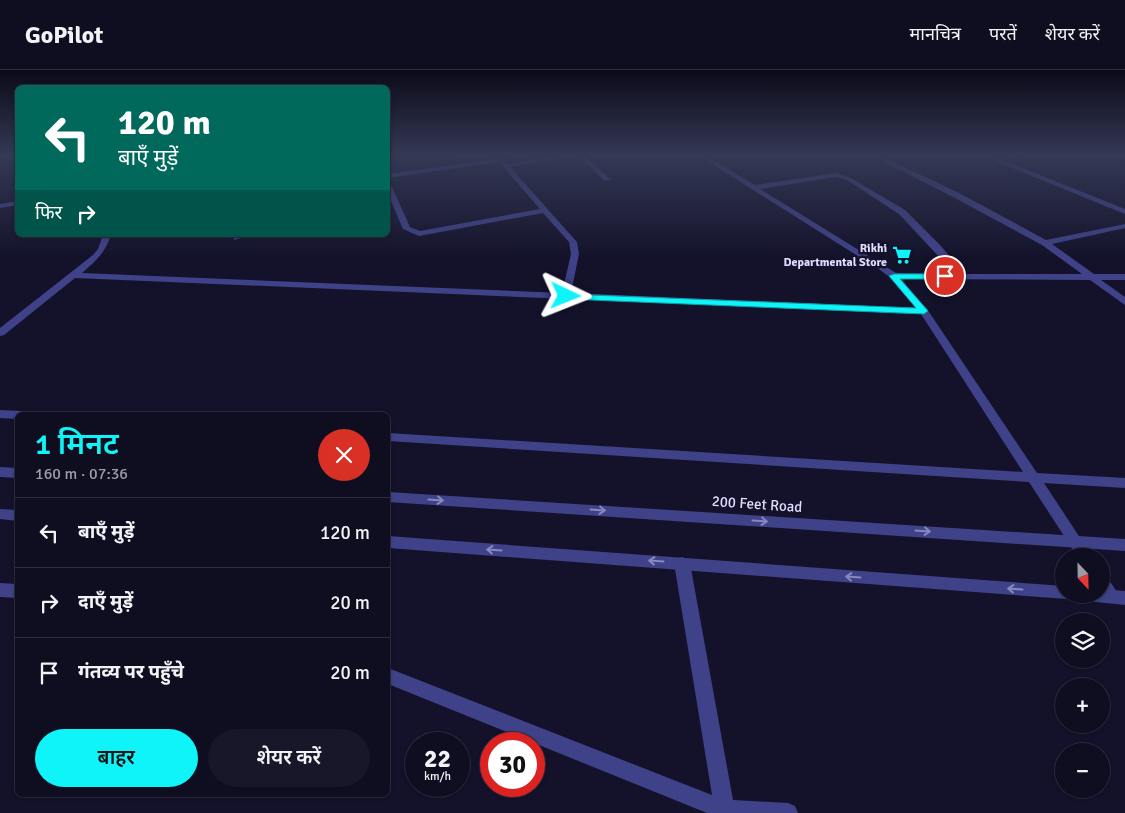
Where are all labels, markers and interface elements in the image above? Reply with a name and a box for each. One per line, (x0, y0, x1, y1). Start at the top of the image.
text: GoPilot (25, 20, 103, 50)
text: मानचित्र (909, 23, 961, 45)
text: परतें (989, 23, 1017, 45)
text: शेयर करें (1045, 23, 1100, 45)
text: 120 m (118, 101, 211, 144)
icon: left (35, 105, 100, 170)
text: बाएँ मुड़ें (118, 144, 178, 171)
icon: right (72, 200, 100, 228)
text: फिर (35, 201, 62, 225)
place label: Rikhi Departmental Store (784, 241, 887, 270)
supermarket icon: Rikhi Departmental Store (891, 244, 913, 266)
pin (924, 255, 966, 297)
icon: arrive (931, 262, 959, 290)
position arrow (539, 269, 591, 321)
text: 1 मिनट (35, 426, 119, 463)
button: close (318, 429, 370, 481)
text: 160 m · 07:36 (35, 464, 128, 484)
street label: 200 Feet Road (711, 492, 803, 516)
one-way arrow (428, 495, 444, 505)
one-way arrow (590, 506, 606, 515)
one-way arrow (752, 516, 768, 525)
icon: left (35, 519, 63, 547)
text: बाएँ मुड़ें (78, 520, 134, 544)
text: 120 m (320, 521, 370, 545)
one-way arrow (914, 527, 930, 536)
one-way arrow (486, 545, 502, 554)
north arrow (1055, 548, 1110, 602)
map controls (1055, 548, 1110, 798)
one-way arrow (649, 557, 665, 566)
one-way arrow (845, 572, 861, 581)
one-way arrow (1007, 585, 1023, 594)
icon: right (35, 589, 63, 617)
text: दाएँ मुड़ें (78, 590, 133, 614)
text: 20 m (330, 591, 370, 615)
button: layers (1055, 613, 1110, 668)
icon: arrive (35, 659, 63, 687)
text: गंतव्य पर पहुँचे (78, 660, 184, 684)
text: 20 m (330, 661, 370, 685)
button: + (1055, 678, 1110, 733)
button: बाहर (35, 729, 198, 787)
button: शेयर करें (208, 729, 370, 787)
speed limit sign: 30 (480, 732, 545, 797)
text: 22 (424, 743, 451, 774)
button: − (1055, 743, 1110, 798)
text: km/h (424, 769, 451, 784)

